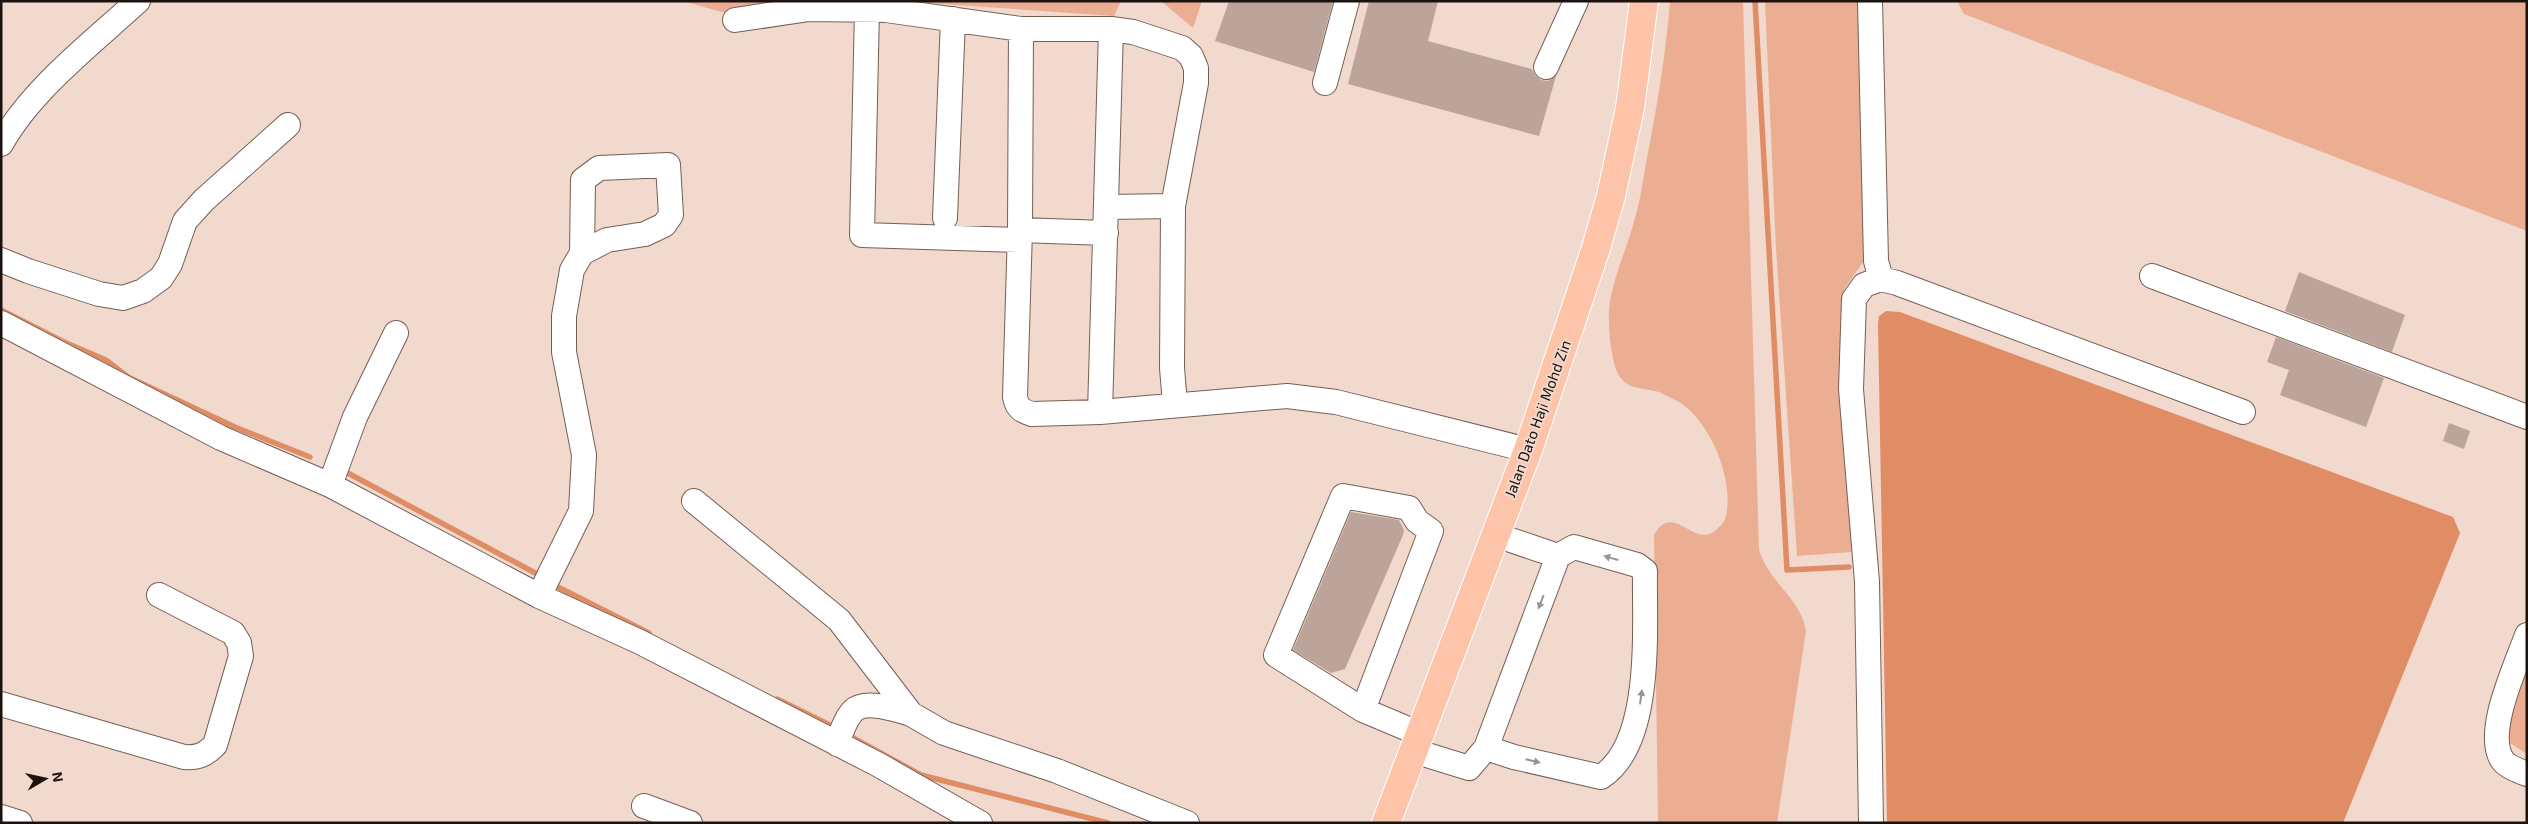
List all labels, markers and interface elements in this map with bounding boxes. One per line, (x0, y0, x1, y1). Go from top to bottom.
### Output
street label: Jalan Dato Haji Mohd Zin (1500, 337, 1575, 500)
one-way arrow (1604, 554, 1619, 562)
one-way arrow (1537, 595, 1545, 610)
one-way arrow (1638, 688, 1646, 704)
north arrow (20, 754, 70, 804)
one-way arrow (1526, 757, 1541, 765)
text: N (49, 771, 68, 783)

